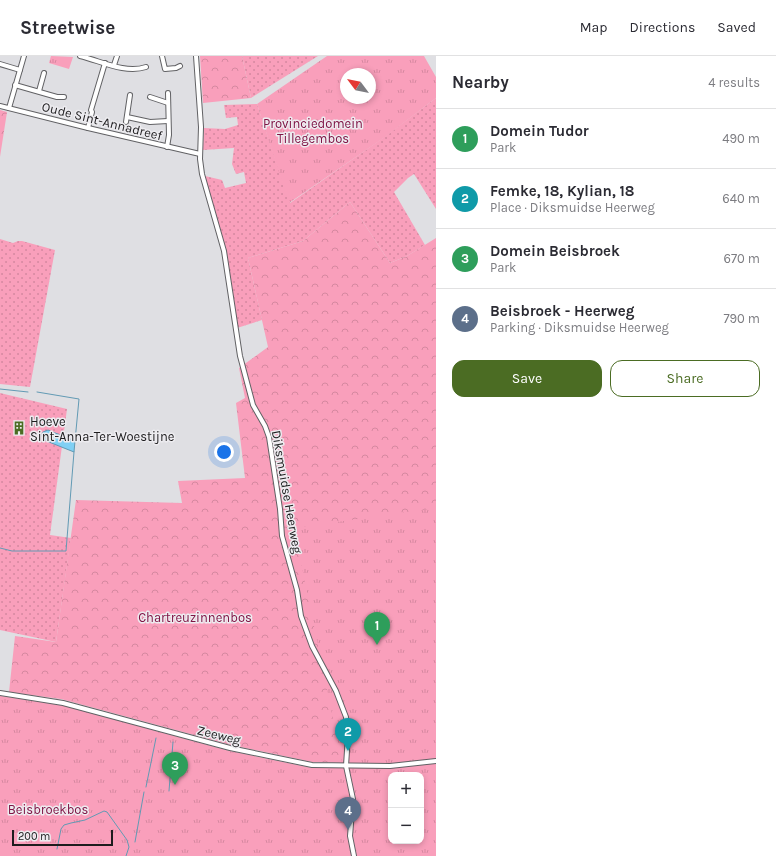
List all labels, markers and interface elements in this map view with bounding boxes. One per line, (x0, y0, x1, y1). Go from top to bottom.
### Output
text: Streetwise (20, 17, 115, 39)
text: Map (580, 19, 608, 36)
text: Directions (630, 19, 695, 36)
text: Saved (717, 19, 756, 36)
north arrow (340, 68, 376, 104)
text: Nearby (452, 72, 509, 92)
text: 4 results (708, 75, 760, 90)
street label: Oude Sint-Annadreef (40, 99, 164, 143)
park label: Provinciedomein Tillegembos (263, 116, 363, 146)
text: Domein Tudor (490, 122, 589, 140)
text: 1 (463, 131, 467, 146)
text: 490 m (722, 131, 760, 146)
text: Park (490, 140, 516, 155)
text: Femke, 18, Kylian, 18 (490, 182, 635, 200)
text: 2 (461, 191, 469, 206)
text: 640 m (722, 191, 760, 206)
text: Place · Diksmuidse Heerweg (490, 200, 655, 215)
text: Domein Beisbroek (490, 242, 620, 260)
text: 3 (461, 251, 469, 266)
text: 670 m (723, 251, 760, 266)
text: Park (490, 260, 516, 275)
text: Beisbroek - Heerweg (490, 302, 635, 320)
text: 4 (461, 311, 469, 326)
text: 790 m (723, 311, 760, 326)
text: Parking · Diksmuidse Heerweg (490, 320, 669, 335)
button: Save (452, 360, 602, 397)
button: Share (610, 360, 760, 397)
place label: Hoeve Sint-Anna-Ter-Woestijne (30, 414, 175, 444)
building icon: Hoeve Sint-Anna-Ter-Woestijne (11, 420, 27, 436)
street label: Diksmuidse Heerweg (269, 429, 305, 555)
your location (214, 442, 234, 462)
park label: Chartreuzinnenbos (138, 610, 252, 625)
pin: 1 (364, 612, 390, 645)
pin: 2 (335, 718, 361, 751)
street label: Zeeweg (196, 722, 243, 748)
pin: 3 (162, 752, 188, 785)
map controls (388, 772, 424, 844)
button: + (388, 772, 424, 808)
pin: 4 (335, 797, 361, 830)
park label: Beisbroekbos (8, 802, 88, 817)
button: − (388, 808, 424, 844)
scale bar (12, 828, 113, 847)
text: 200 m (18, 830, 50, 843)

